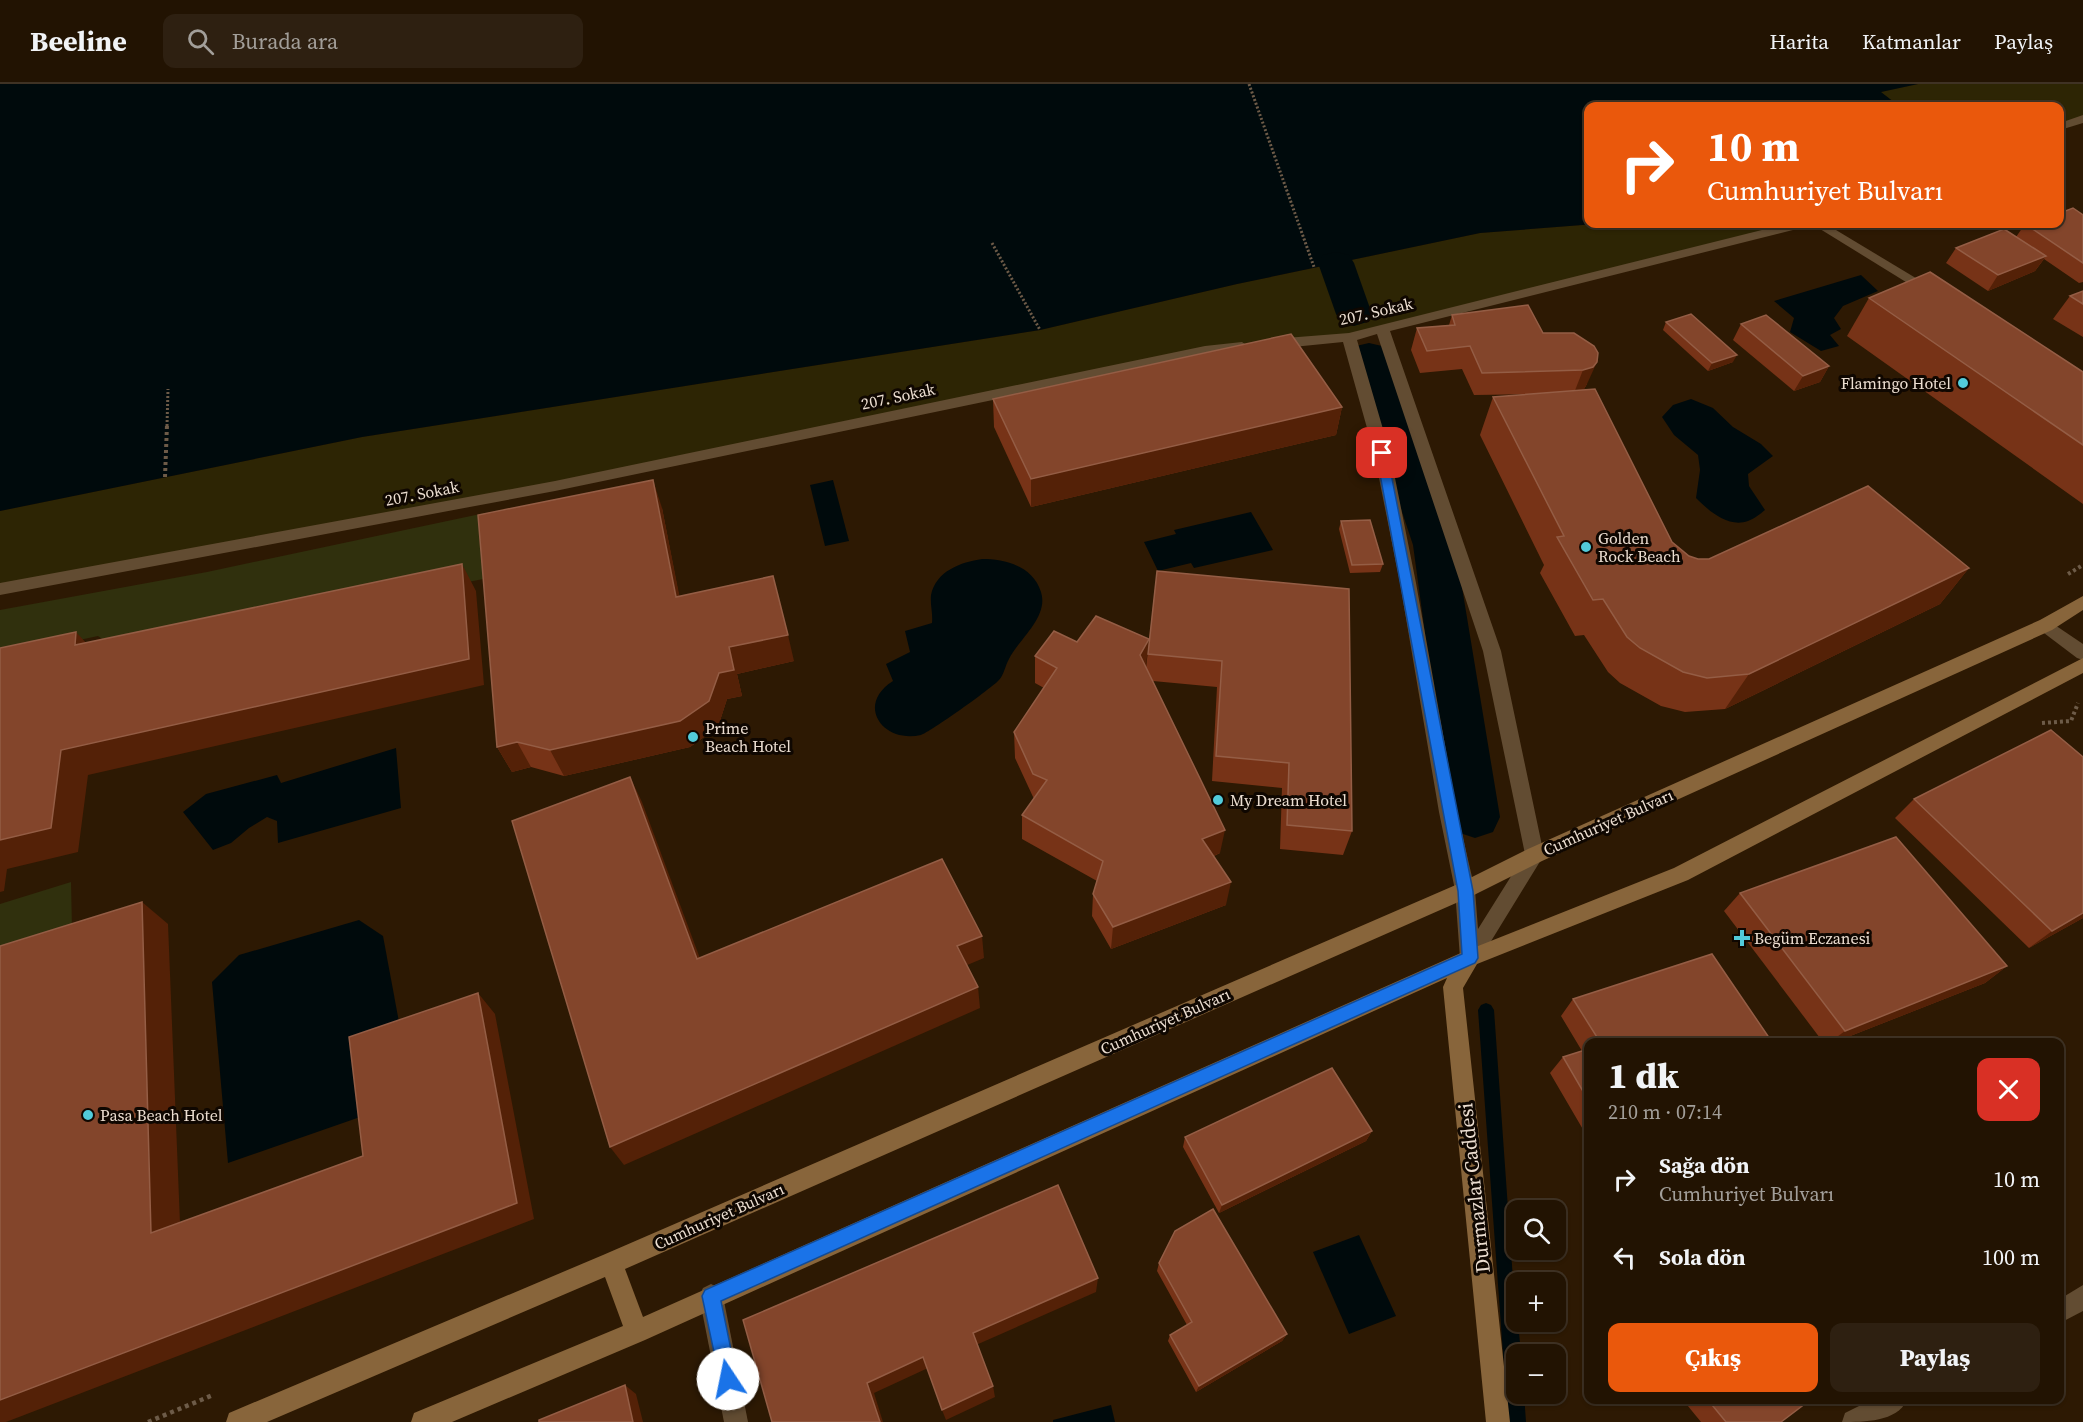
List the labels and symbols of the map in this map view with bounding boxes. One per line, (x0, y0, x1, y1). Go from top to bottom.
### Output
street label: 207. Sokak (1337, 292, 1415, 330)
place label: Flamingo Hotel (1841, 372, 1951, 394)
marker: Flamingo Hotel (1956, 376, 1970, 390)
street label: 207. Sokak (859, 377, 937, 415)
pin (1356, 427, 1407, 478)
street label: 207. Sokak (383, 475, 461, 511)
place label: Golden Rock Beach (1598, 527, 1681, 567)
marker: Golden Rock Beach (1579, 540, 1593, 554)
place label: Prime Beach Hotel (705, 717, 791, 757)
marker: Prime Beach Hotel (686, 730, 700, 744)
street label: Cumhuriyet Bulvarı (1540, 783, 1677, 861)
place label: My Dream Hotel (1230, 789, 1347, 811)
marker: My Dream Hotel (1211, 793, 1225, 807)
place label: Begüm Eczanesi (1754, 927, 1871, 949)
marker: Begüm Eczanesi (1735, 931, 1749, 945)
street label: Cumhuriyet Bulvarı (1097, 982, 1234, 1060)
street label: Durmazlar Caddesi (1451, 1102, 1497, 1274)
place label: Pasa Beach Hotel (100, 1104, 223, 1126)
marker: Pasa Beach Hotel (81, 1108, 95, 1122)
street label: Cumhuriyet Bulvarı (651, 1177, 788, 1255)
position arrow (696, 1347, 760, 1411)

